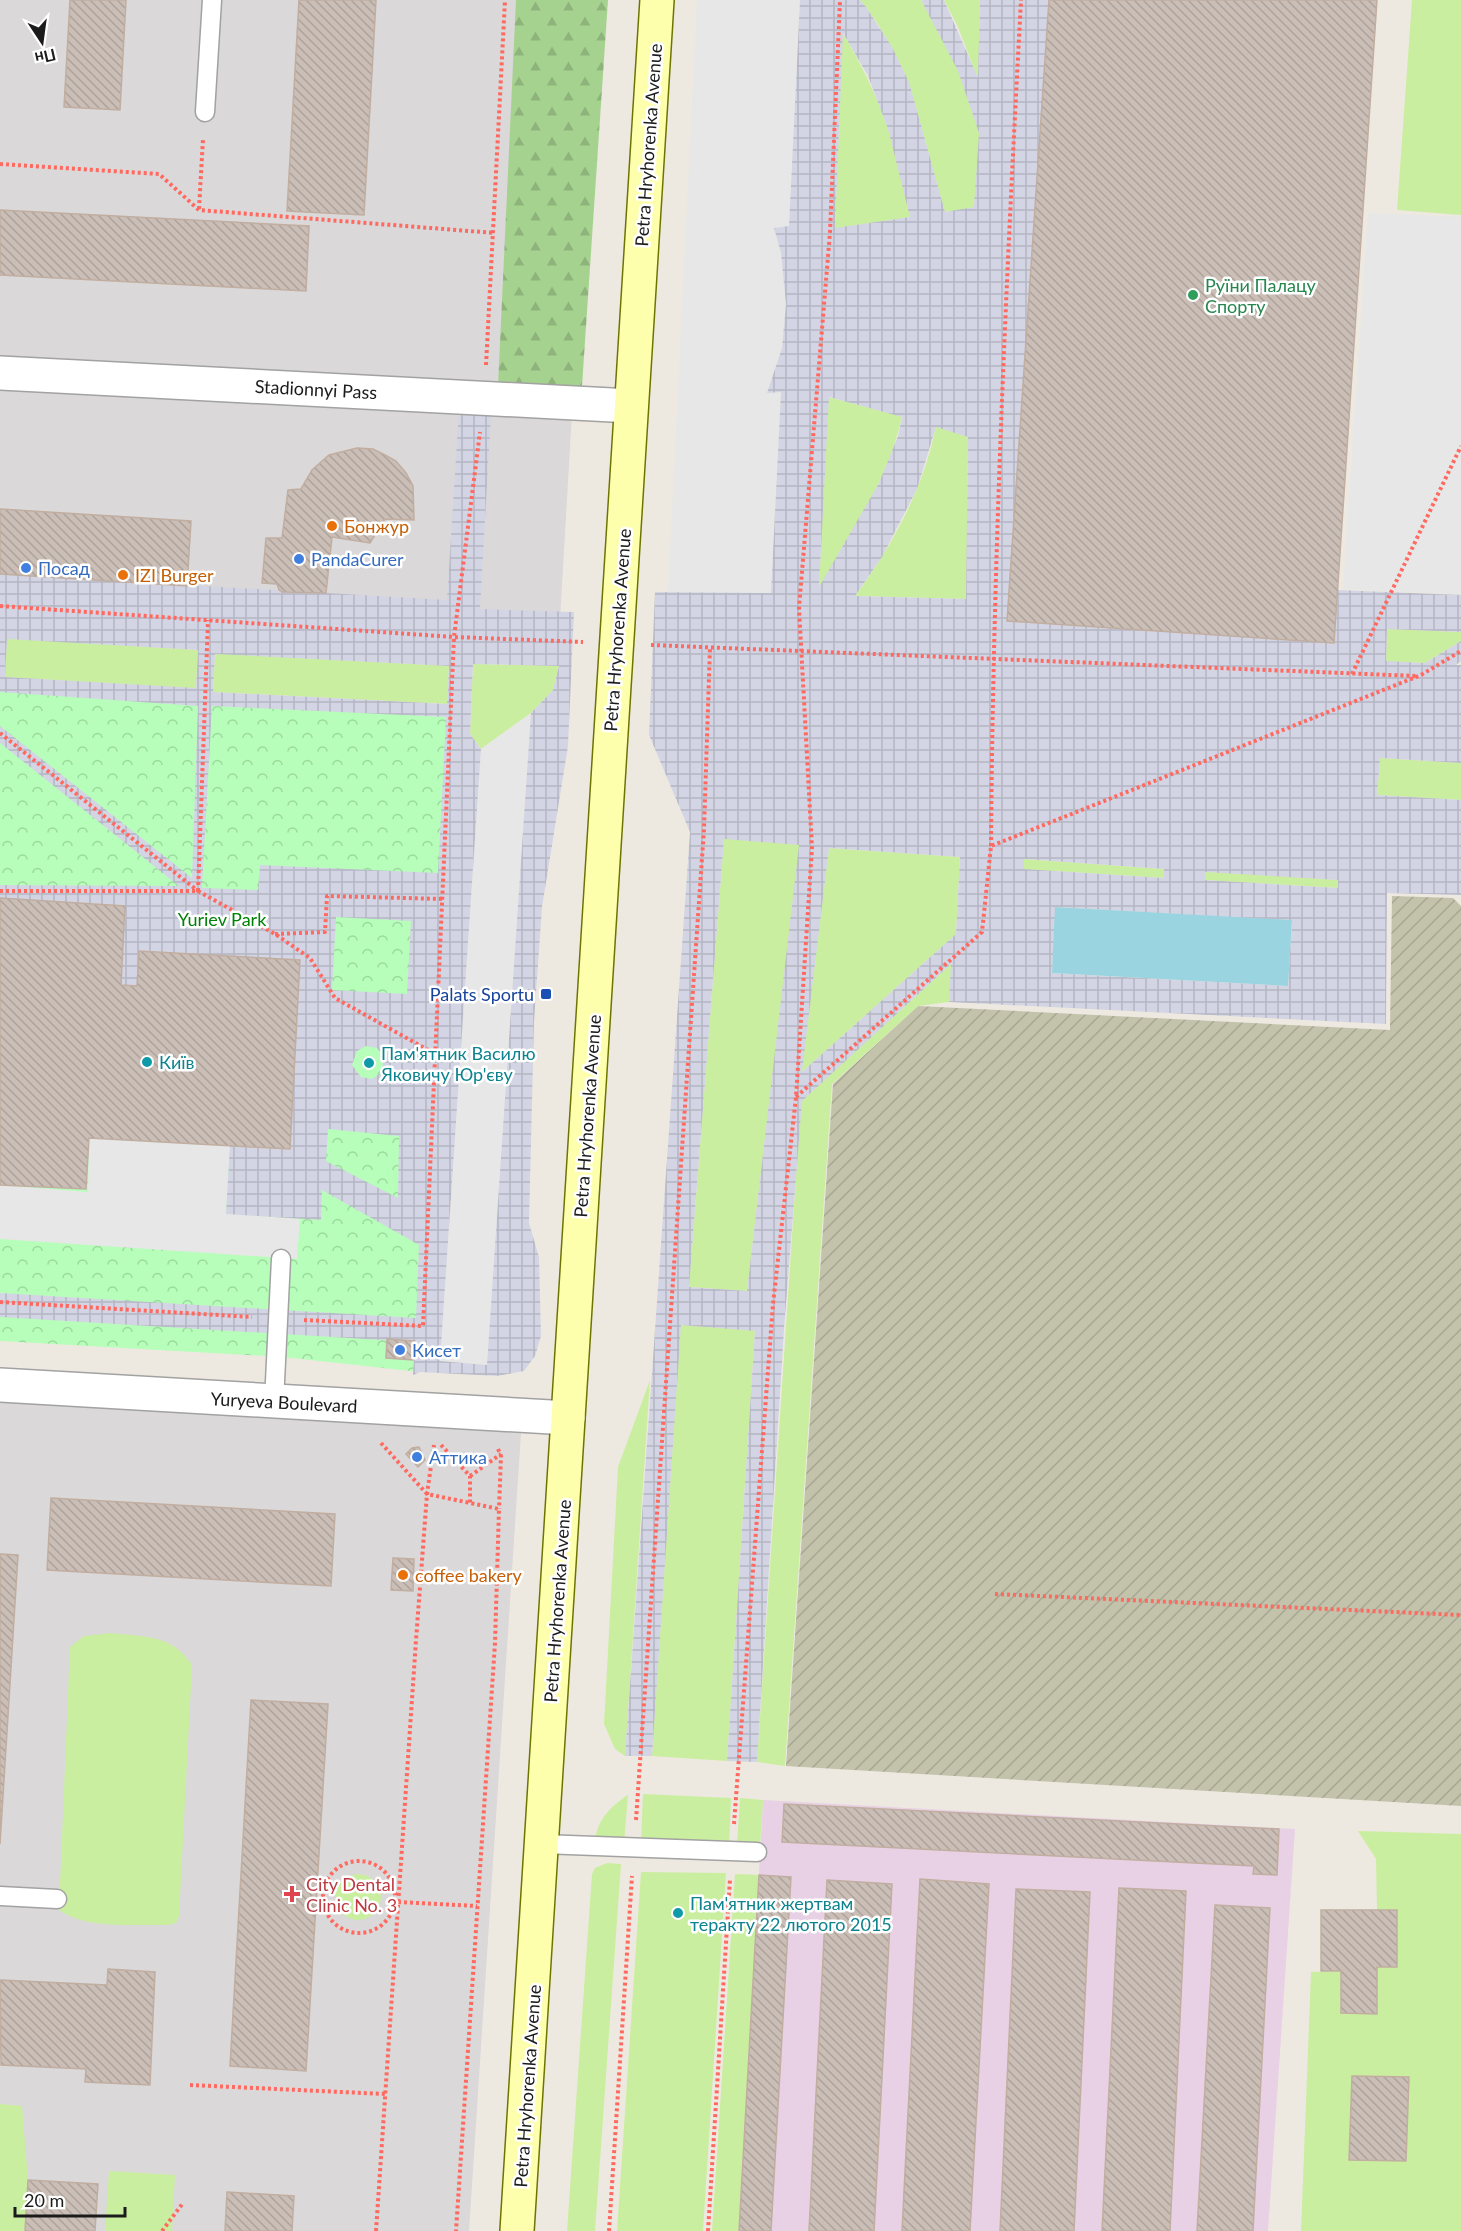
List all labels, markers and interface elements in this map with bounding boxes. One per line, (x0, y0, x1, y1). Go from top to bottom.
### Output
north arrow (12, 12, 72, 72)
street label: Petra Hryhorenka Avenue (630, 43, 666, 247)
text: Пн (33, 45, 58, 69)
place label: Руїни Палацу Спорту (1205, 274, 1316, 317)
marker: Руїни Палацу Спорту (1186, 288, 1200, 302)
street label: Stadionnyi Pass (254, 375, 378, 403)
place label: Бонжур (344, 515, 409, 537)
marker: Бонжур (325, 519, 339, 533)
street label: Petra Hryhorenka Avenue (599, 528, 635, 732)
place label: PandaCurer (311, 548, 404, 570)
marker: PandaCurer (292, 552, 306, 566)
place label: Посад (38, 557, 90, 579)
marker: Посад (19, 561, 33, 575)
place label: IZI Burger (135, 564, 214, 586)
marker: IZI Burger (116, 568, 130, 582)
park label: Yuriev Park (178, 908, 267, 930)
place label: Palats Sportu (430, 983, 534, 1005)
marker: Palats Sportu (539, 987, 553, 1001)
street label: Petra Hryhorenka Avenue (569, 1014, 605, 1218)
place label: Пам'ятник Василю Яковичу Юр'єву (380, 1042, 536, 1085)
place label: Київ (159, 1051, 195, 1073)
marker: Київ (140, 1055, 154, 1069)
marker: Пам'ятник Василю Яковичу Юр'єву (362, 1056, 376, 1070)
place label: Кисет (412, 1339, 461, 1361)
marker: Кисет (393, 1343, 407, 1357)
street label: Yuryeva Boulevard (210, 1387, 358, 1417)
place label: Аттика (429, 1446, 487, 1468)
marker: Аттика (410, 1450, 424, 1464)
street label: Petra Hryhorenka Avenue (539, 1499, 575, 1703)
place label: coffee bakery (415, 1564, 522, 1586)
marker: coffee bakery (396, 1568, 410, 1582)
place label: City Dental Clinic No. 3 (306, 1873, 397, 1916)
marker: City Dental Clinic No. 3 (283, 1885, 301, 1903)
place label: Пам'ятник жертвам теракту 22 лютого 2015 (690, 1892, 892, 1935)
marker: Пам'ятник жертвам теракту 22 лютого 2015 (671, 1906, 685, 1920)
street label: Petra Hryhorenka Avenue (509, 1984, 545, 2188)
scale bar (15, 2180, 124, 2218)
text: 20 m (24, 2189, 64, 2211)

